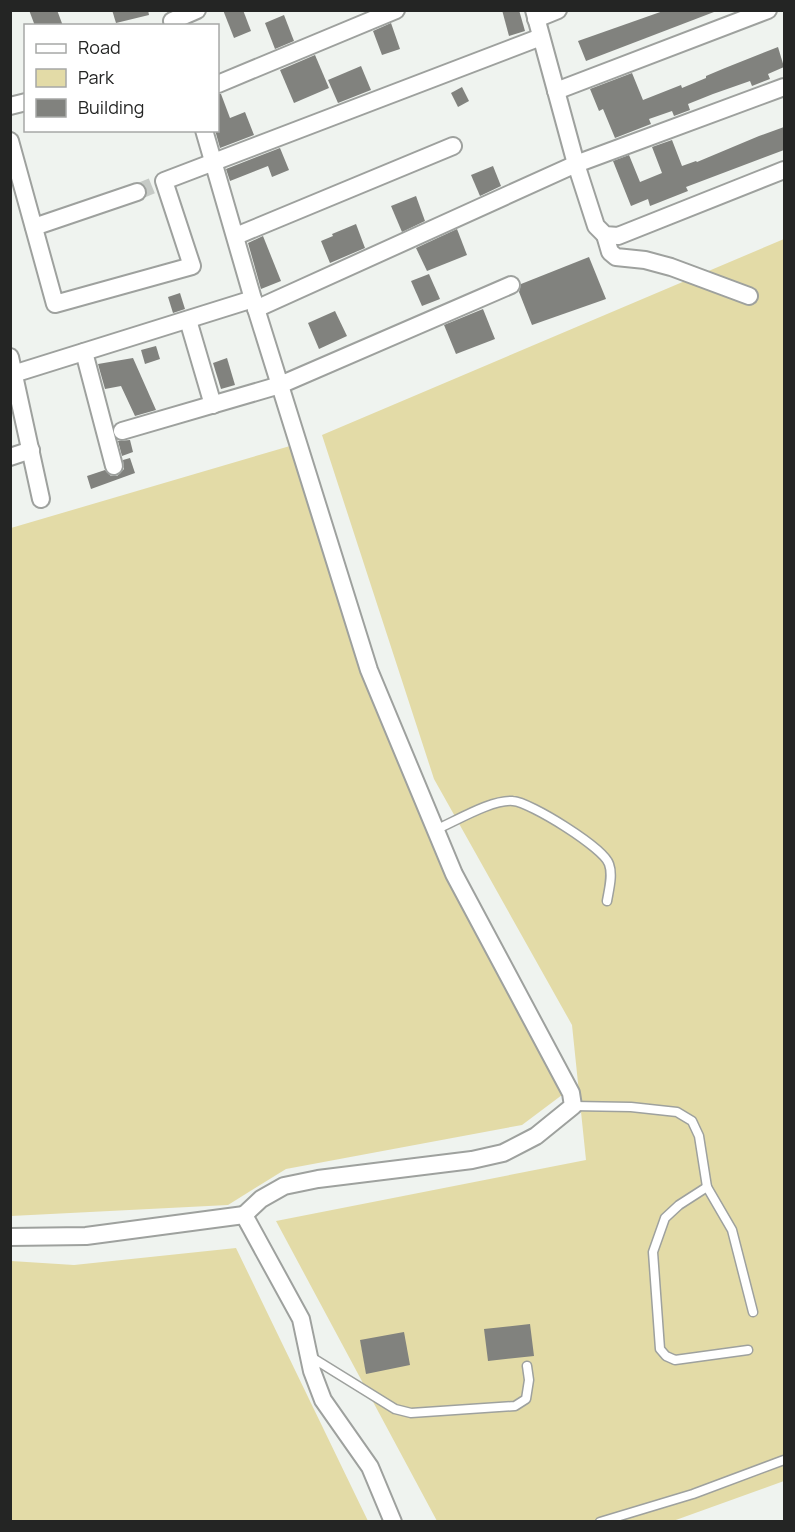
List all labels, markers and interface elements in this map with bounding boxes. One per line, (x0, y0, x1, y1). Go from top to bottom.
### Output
legend (24, 24, 219, 132)
text: Road (78, 35, 121, 59)
text: Park (78, 65, 115, 89)
text: Building (78, 95, 144, 119)

